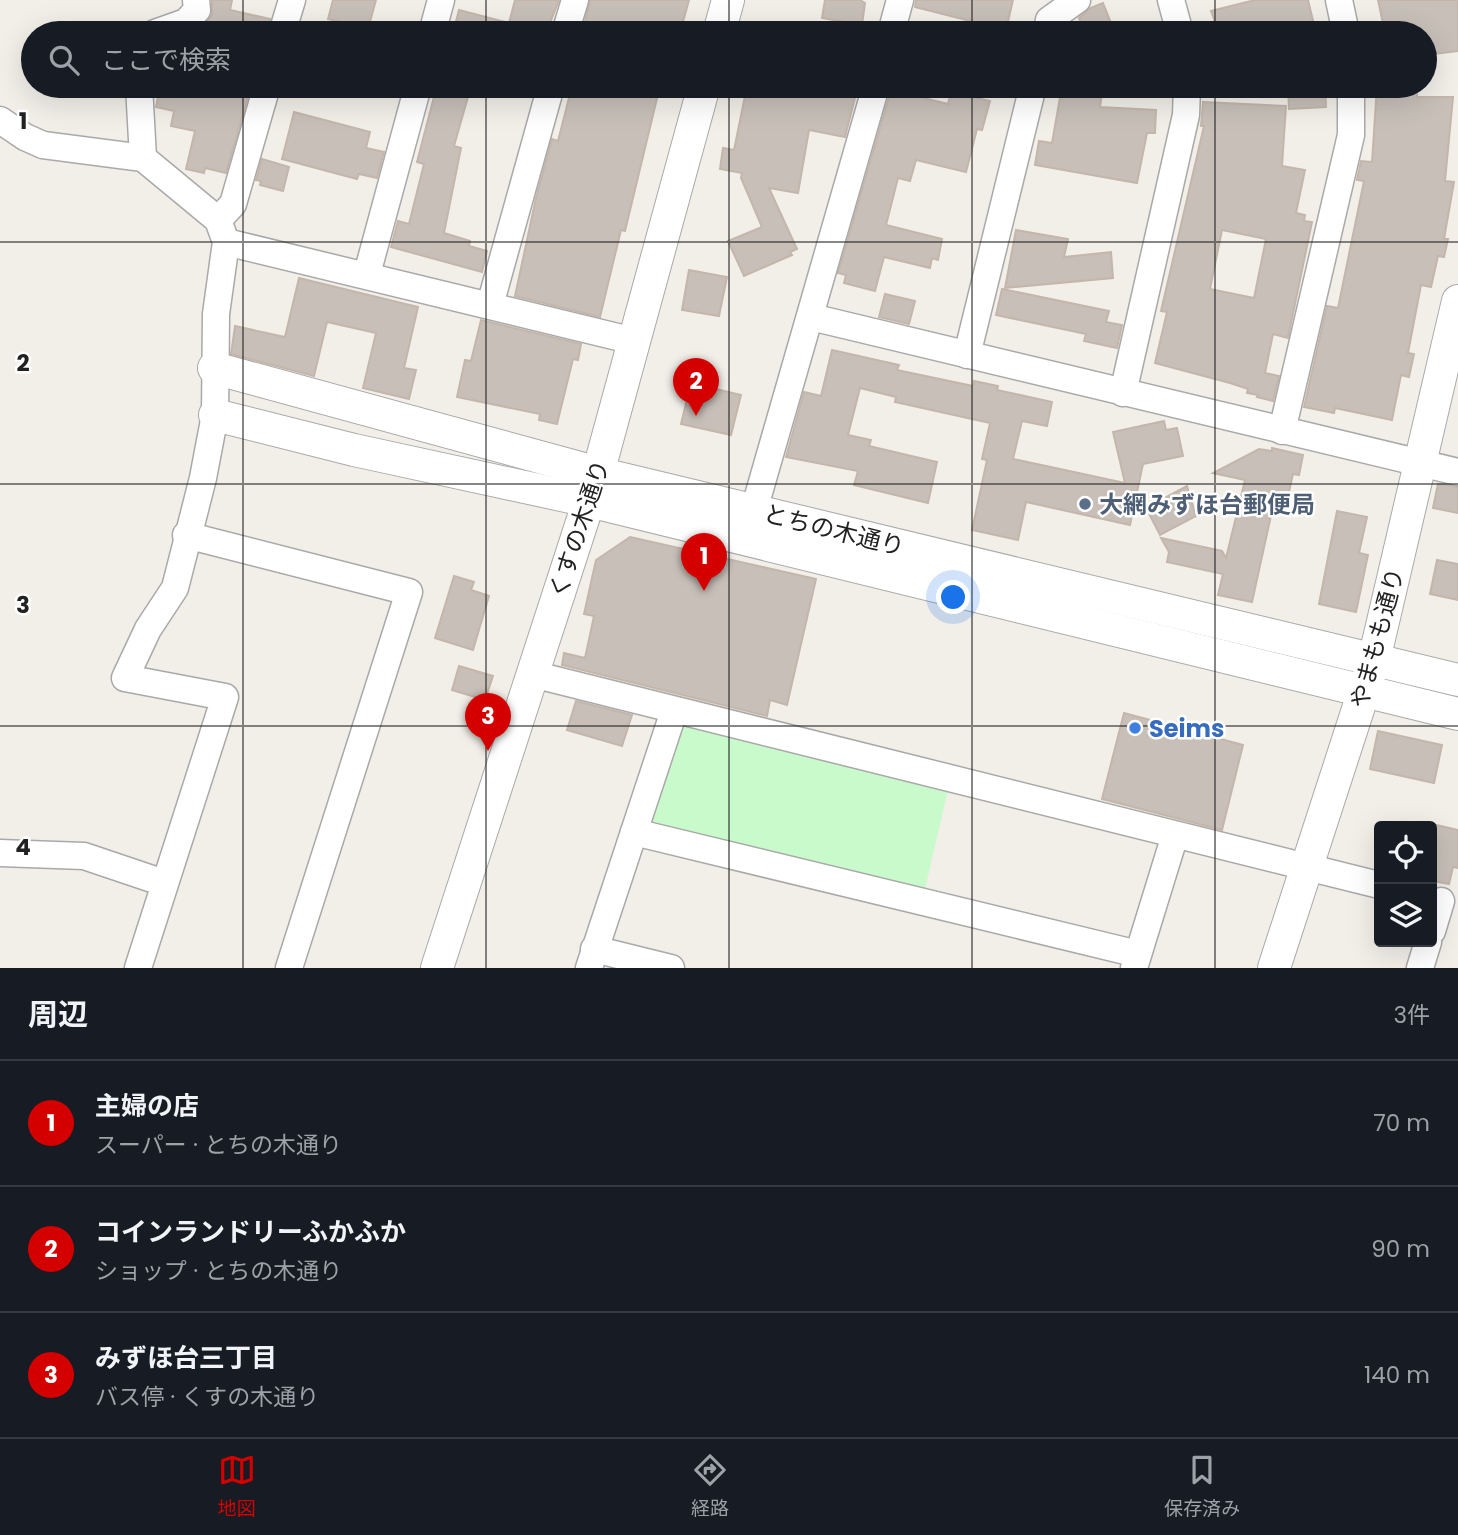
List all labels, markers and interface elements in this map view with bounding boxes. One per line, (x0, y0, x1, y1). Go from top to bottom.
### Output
search box (21, 21, 1437, 98)
icon: search (45, 41, 83, 79)
text: ここで検索 (101, 42, 231, 78)
text: 1 (19, 105, 27, 137)
text: 2 (16, 347, 30, 379)
pin: 2 (673, 358, 719, 416)
street label: くすの木通り (541, 455, 617, 603)
place label: 大網みずほ台郵便局 (1099, 488, 1315, 521)
marker: 大網みずほ台郵便局 (1077, 496, 1093, 512)
street label: とちの木通り (760, 497, 908, 563)
pin: 1 (681, 533, 727, 591)
street label: やまもも通り (1342, 564, 1412, 712)
your location (936, 580, 970, 614)
text: 3 (16, 589, 30, 621)
pin: 3 (465, 693, 511, 751)
place label: Seims (1149, 712, 1224, 745)
marker: Seims (1127, 720, 1143, 736)
map controls (1374, 821, 1437, 947)
button: locate (1374, 821, 1437, 884)
text: 4 (15, 831, 31, 863)
button: layers (1374, 884, 1437, 947)
text: 周辺 (28, 993, 88, 1036)
text: 3件 (1393, 999, 1430, 1031)
text: 主婦の店 (95, 1088, 199, 1124)
text: 1 (47, 1107, 55, 1139)
text: 70 m (1373, 1107, 1430, 1139)
text: スーパー · とちの木通り (95, 1129, 342, 1161)
text: コインランドリーふかふか (95, 1214, 406, 1250)
text: 2 (44, 1233, 58, 1265)
text: 90 m (1371, 1233, 1430, 1265)
text: ショップ · とちの木通り (95, 1255, 342, 1287)
text: みずほ台三丁目 (95, 1340, 277, 1376)
text: 3 (44, 1359, 58, 1391)
text: 140 m (1364, 1359, 1430, 1391)
text: バス停 · くすの木通り (95, 1381, 319, 1413)
tab: 地図 (218, 1451, 256, 1523)
tab: 経路 (691, 1451, 729, 1523)
tab: 保存済み (1164, 1451, 1240, 1523)

